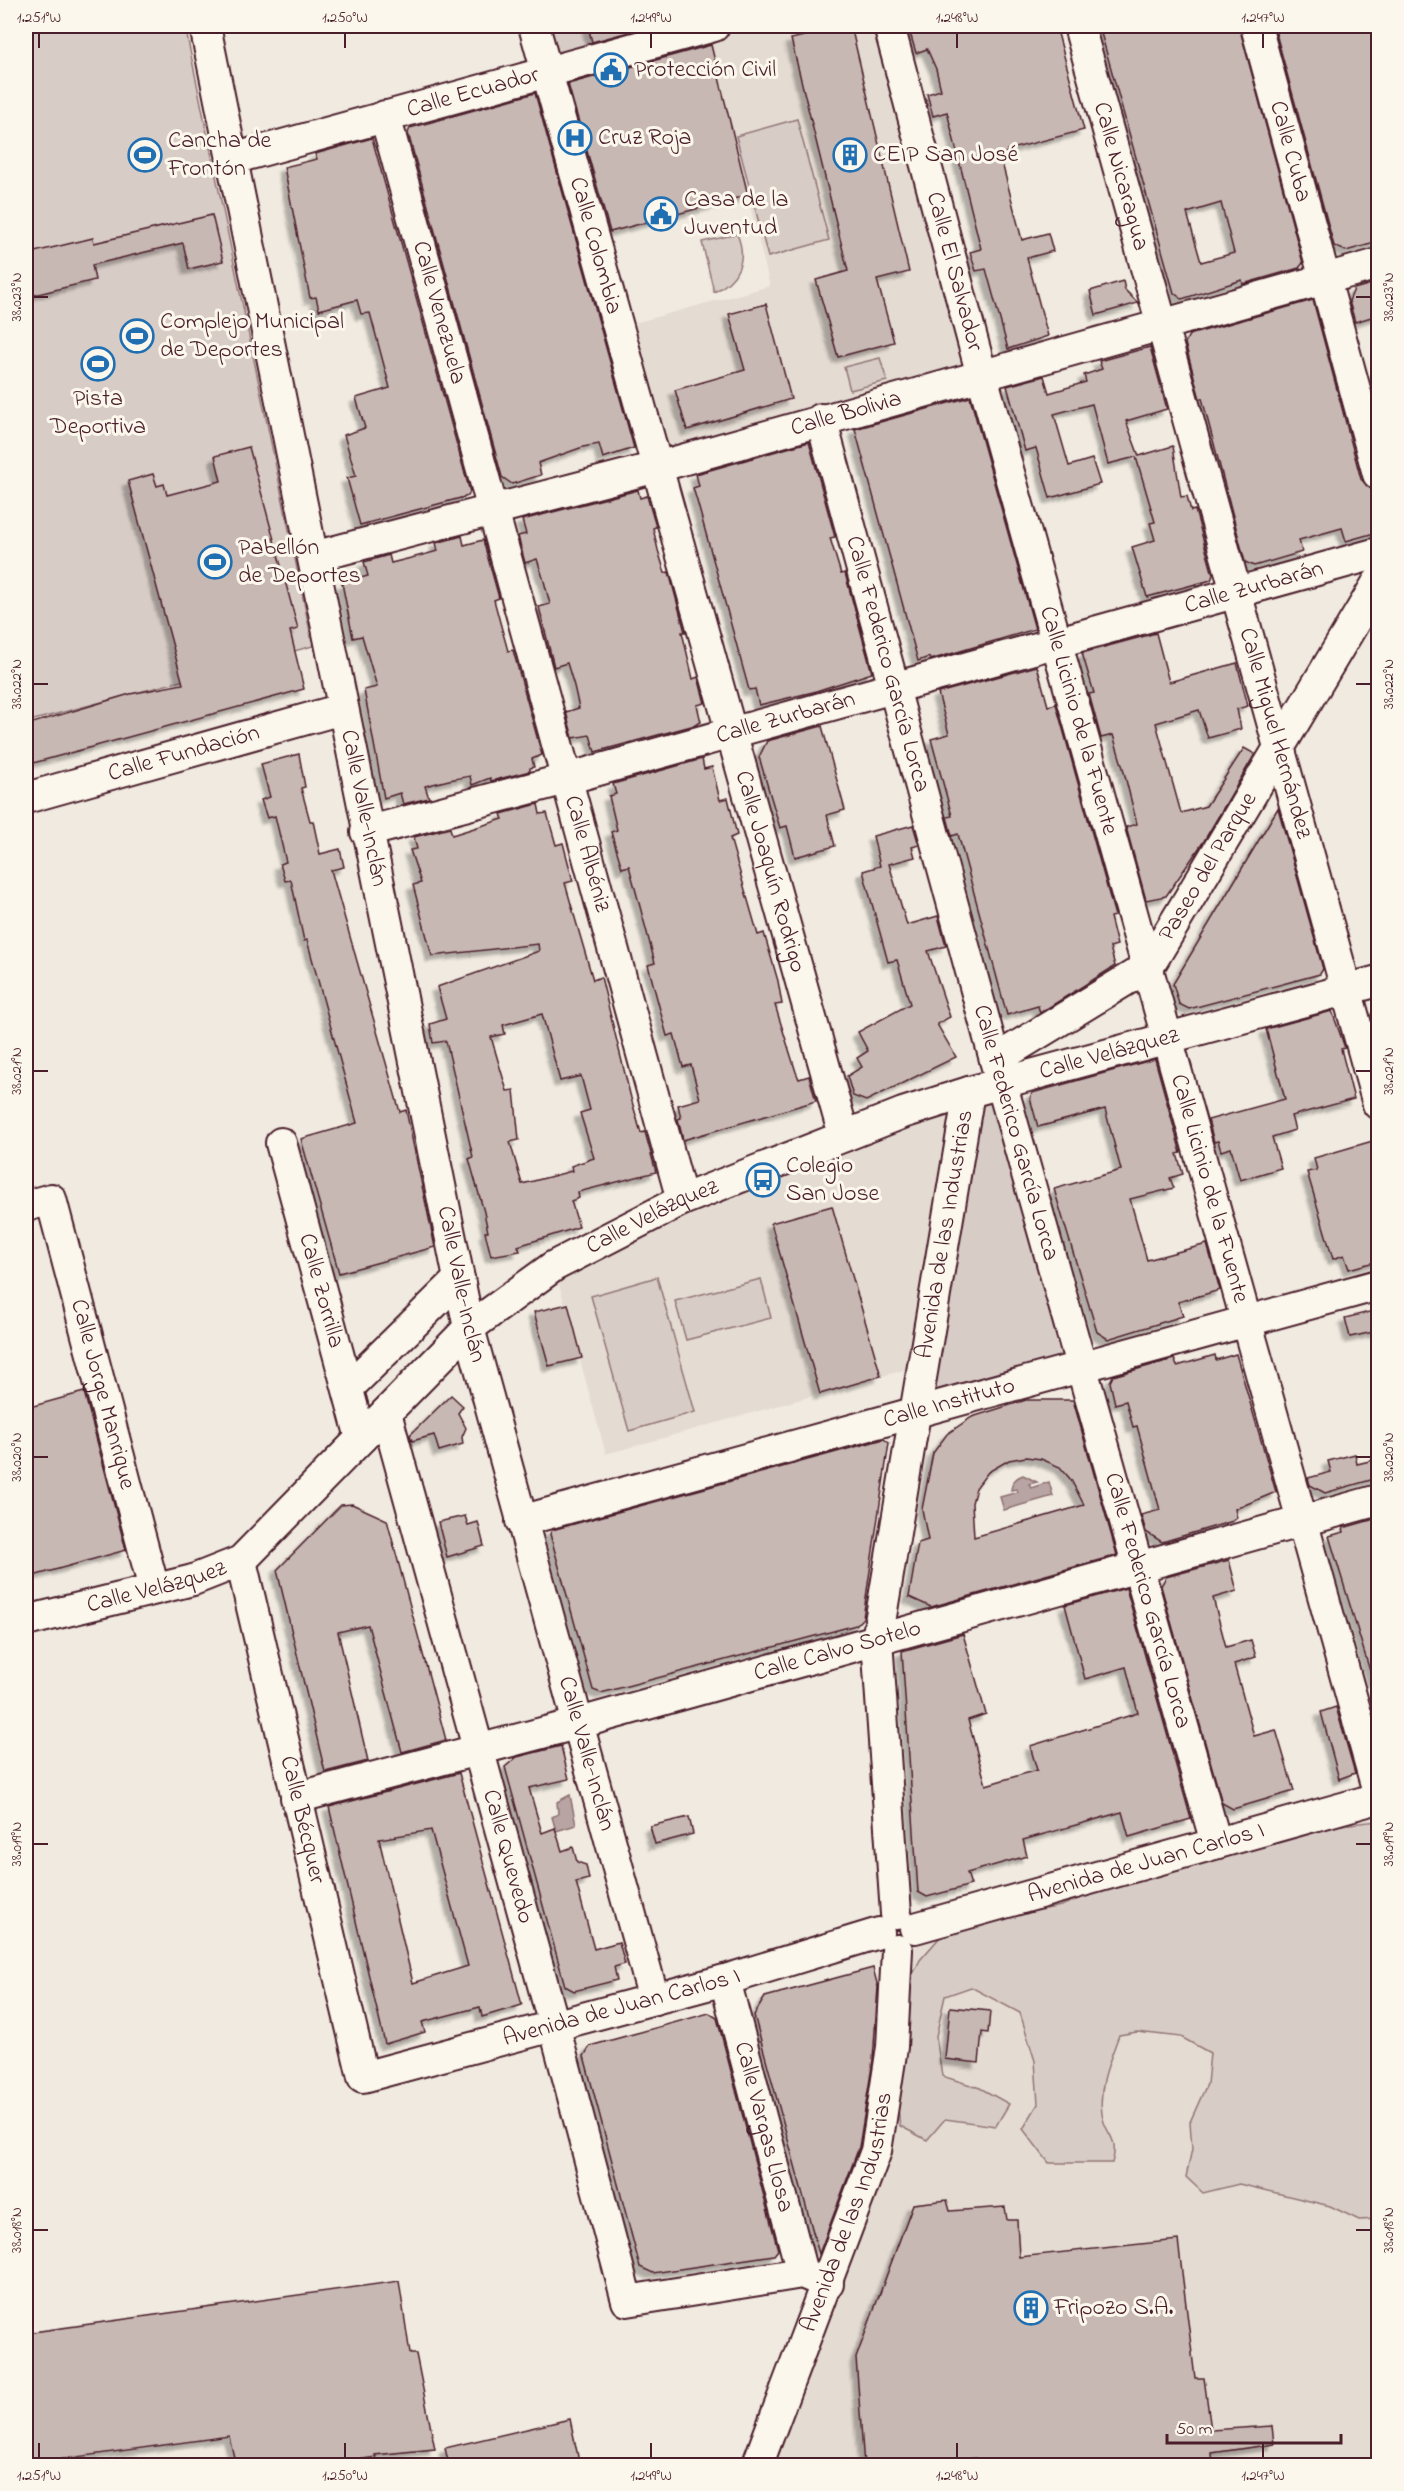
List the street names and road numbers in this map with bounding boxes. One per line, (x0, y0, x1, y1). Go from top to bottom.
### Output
street label: Calle Ecuador (403, 57, 544, 127)
street label: Calle Cuba (1260, 97, 1321, 206)
street label: Calle Nicaragua (1083, 98, 1158, 255)
street label: Calle Colombia (559, 173, 631, 318)
street label: Calle El Salvador (916, 188, 992, 356)
street label: Calle Venezuela (403, 237, 475, 388)
street label: Calle Bolivia (787, 381, 906, 446)
street label: Calle Federico García Lorca (836, 532, 939, 796)
street label: Calle Zurbarán (1180, 552, 1327, 624)
street label: Calle Licinio de la Fuente (1030, 602, 1127, 839)
street label: Calle Miguel Hernández (1229, 624, 1321, 844)
street label: Calle Zurbarán (712, 682, 859, 754)
street label: Calle Fundación (104, 716, 264, 792)
street label: Calle Valle-Inclán (331, 727, 397, 890)
street label: Calle Joaquín Rodrigo (725, 767, 815, 977)
street label: Paseo del Parque (1150, 785, 1267, 948)
street label: Calle Albéniz (554, 792, 620, 917)
street label: Calle Federico García Lorca (963, 1001, 1068, 1265)
street label: Calle Velázquez (1035, 1018, 1184, 1090)
street label: Calle Licinio de la Fuente (1161, 1070, 1258, 1307)
street label: Avenida de las Industrias (907, 1107, 983, 1361)
street label: Calle Velázquez (580, 1169, 725, 1264)
street label: Calle Valle-Inclán (427, 1203, 495, 1367)
street label: Calle Zorrilla (289, 1229, 353, 1352)
street label: Calle Jorge Manrique (61, 1295, 145, 1494)
street label: Calle Instituto (879, 1368, 1019, 1438)
street label: Calle Federico García Lorca (1095, 1469, 1200, 1733)
street label: Calle Velázquez (83, 1551, 233, 1623)
street label: Calle Calvo Sotelo (750, 1611, 925, 1691)
street label: Calle Valle-Inclán (548, 1672, 624, 1835)
street label: Calle Bécquer (270, 1752, 334, 1888)
street label: Calle Quevedo (473, 1786, 543, 1928)
street label: Avenida de Juan Carlos I (1024, 1813, 1269, 1913)
street label: Avenida de Juan Carlos I (499, 1959, 745, 2056)
street label: Calle Vargas Llosa (724, 2038, 803, 2216)
street label: Avenida de las Industrias (792, 2090, 902, 2337)

